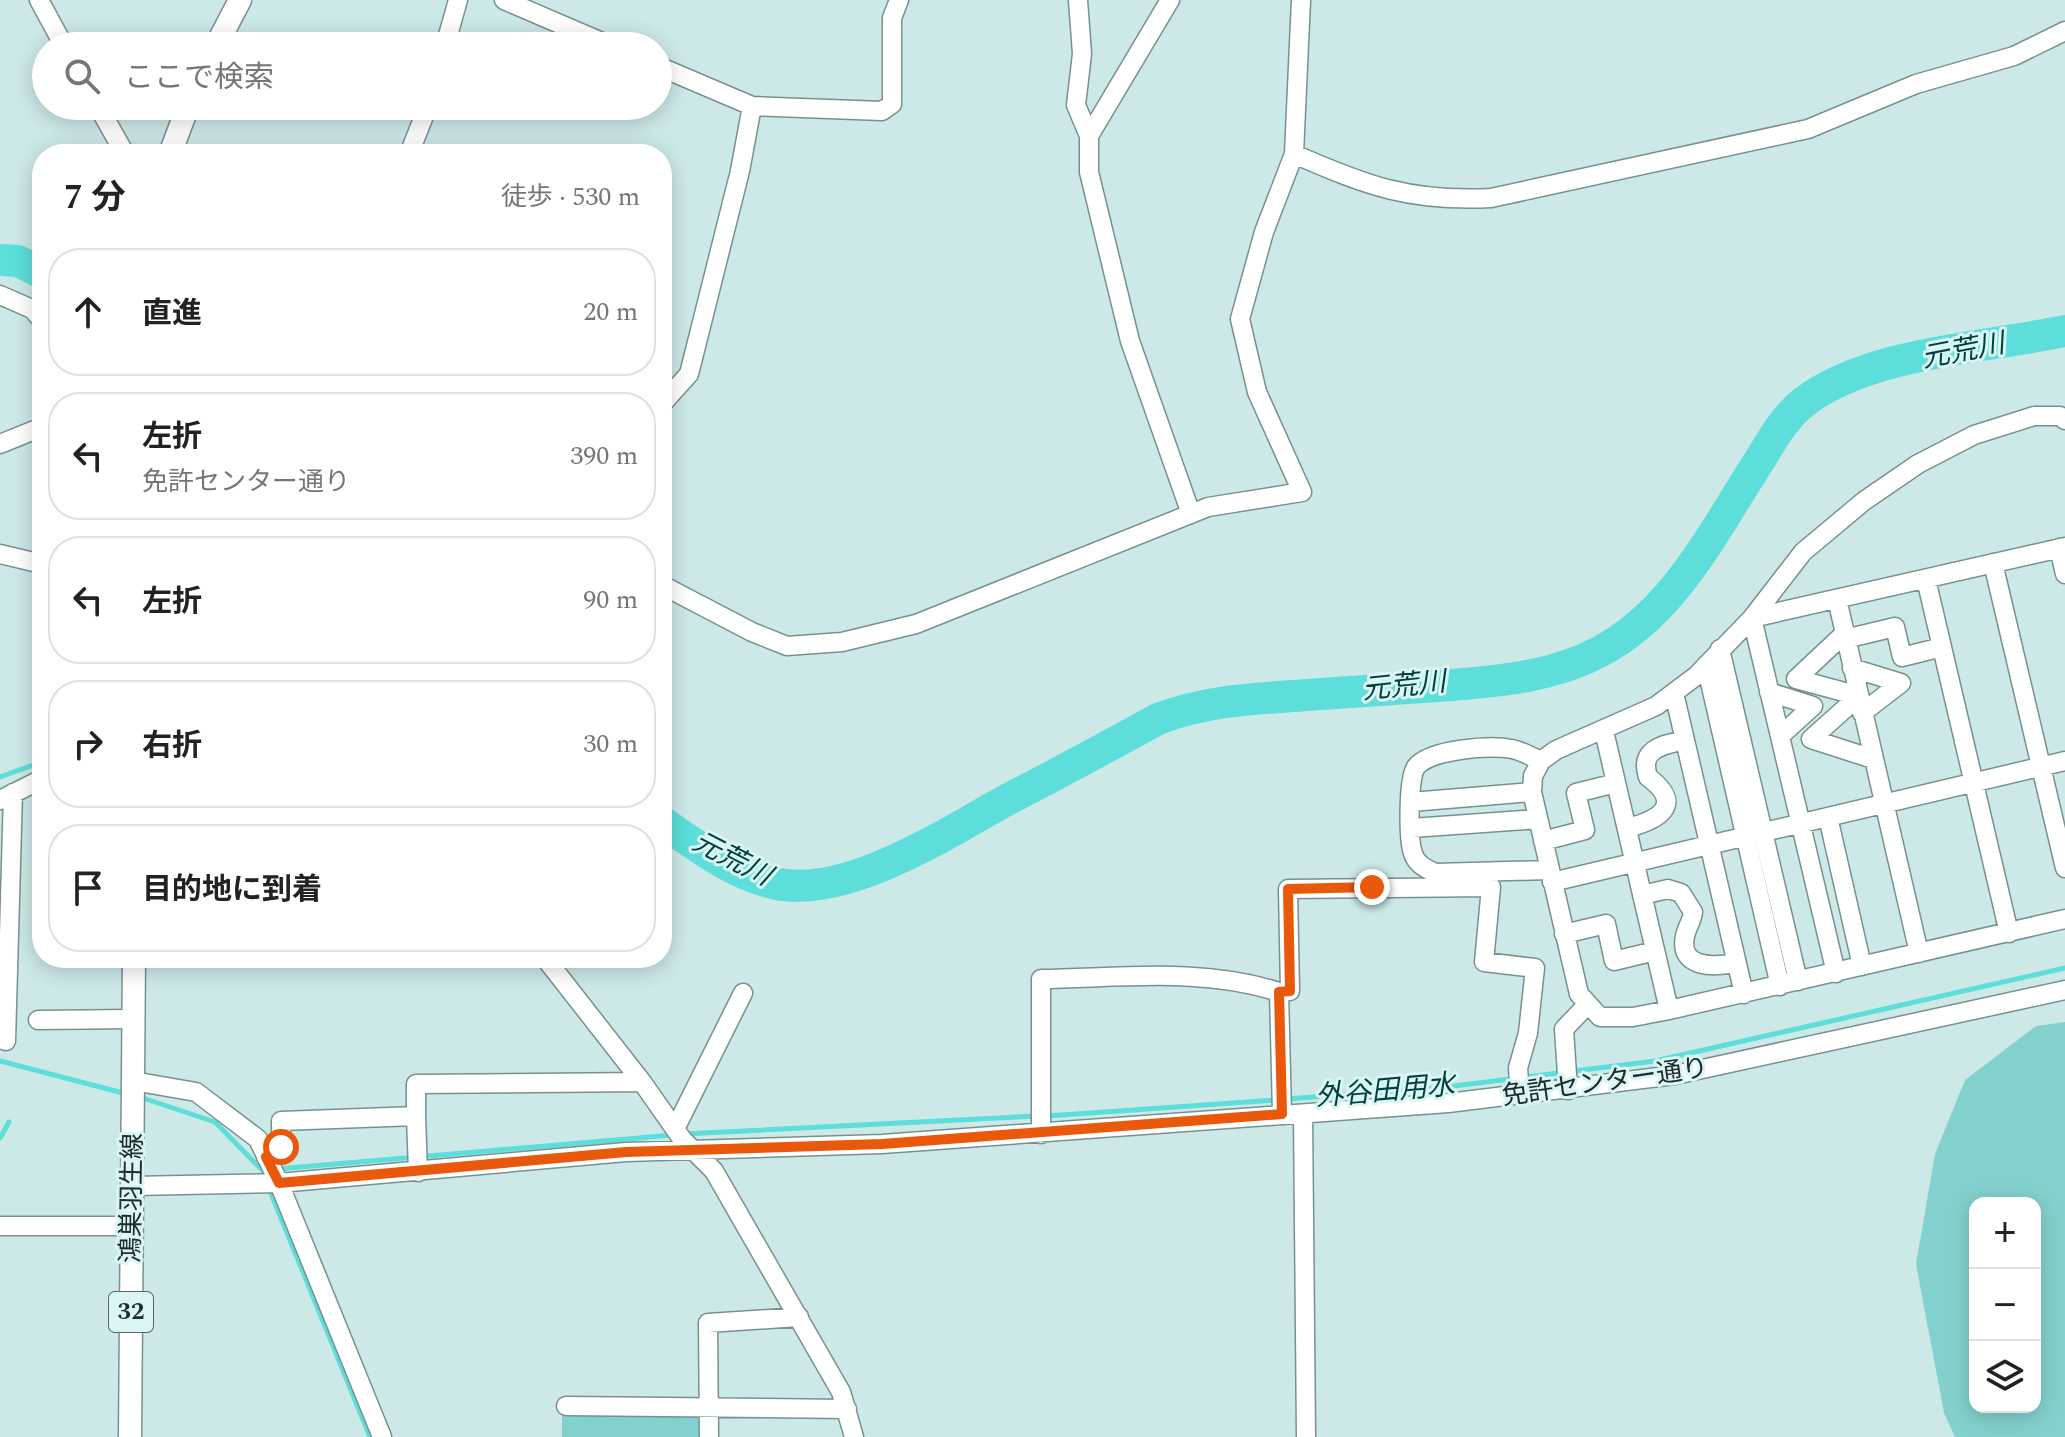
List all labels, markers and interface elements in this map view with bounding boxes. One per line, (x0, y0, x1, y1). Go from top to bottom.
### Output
search box (32, 32, 672, 120)
icon: search (60, 54, 104, 98)
text: ここで検索 (124, 55, 274, 101)
text: 7 分 (64, 172, 126, 224)
text: 徒歩 · 530 m (501, 177, 640, 217)
icon: ahead (66, 290, 110, 334)
text: 直進 (142, 291, 202, 337)
text: 20 m (583, 292, 638, 332)
water label: 元荒川 (1918, 321, 2011, 380)
text: 左折 (142, 414, 202, 460)
icon: left (66, 434, 110, 478)
text: 390 m (570, 436, 638, 476)
text: 免許センター通り (142, 462, 350, 502)
icon: left (66, 578, 110, 622)
text: 左折 (142, 579, 202, 625)
text: 90 m (583, 580, 638, 620)
water label: 元荒川 (1360, 660, 1451, 712)
icon: right (66, 722, 110, 766)
text: 右折 (142, 723, 202, 769)
text: 30 m (583, 724, 638, 764)
water label: 元荒川 (685, 821, 782, 899)
icon: arrive (66, 866, 110, 910)
text: 目的地に到着 (142, 867, 322, 913)
route end (1354, 869, 1390, 905)
street label: 免許センター通り (1499, 1048, 1711, 1116)
water label: 外谷田用水 (1313, 1063, 1460, 1119)
route start (263, 1129, 299, 1165)
street label: 鴻巣羽生線 (111, 1133, 153, 1263)
map controls (1969, 1197, 2041, 1413)
button: + (1969, 1197, 2041, 1269)
button: − (1969, 1269, 2041, 1341)
road number: 32 (109, 1292, 153, 1332)
button: layers (1969, 1341, 2041, 1413)

